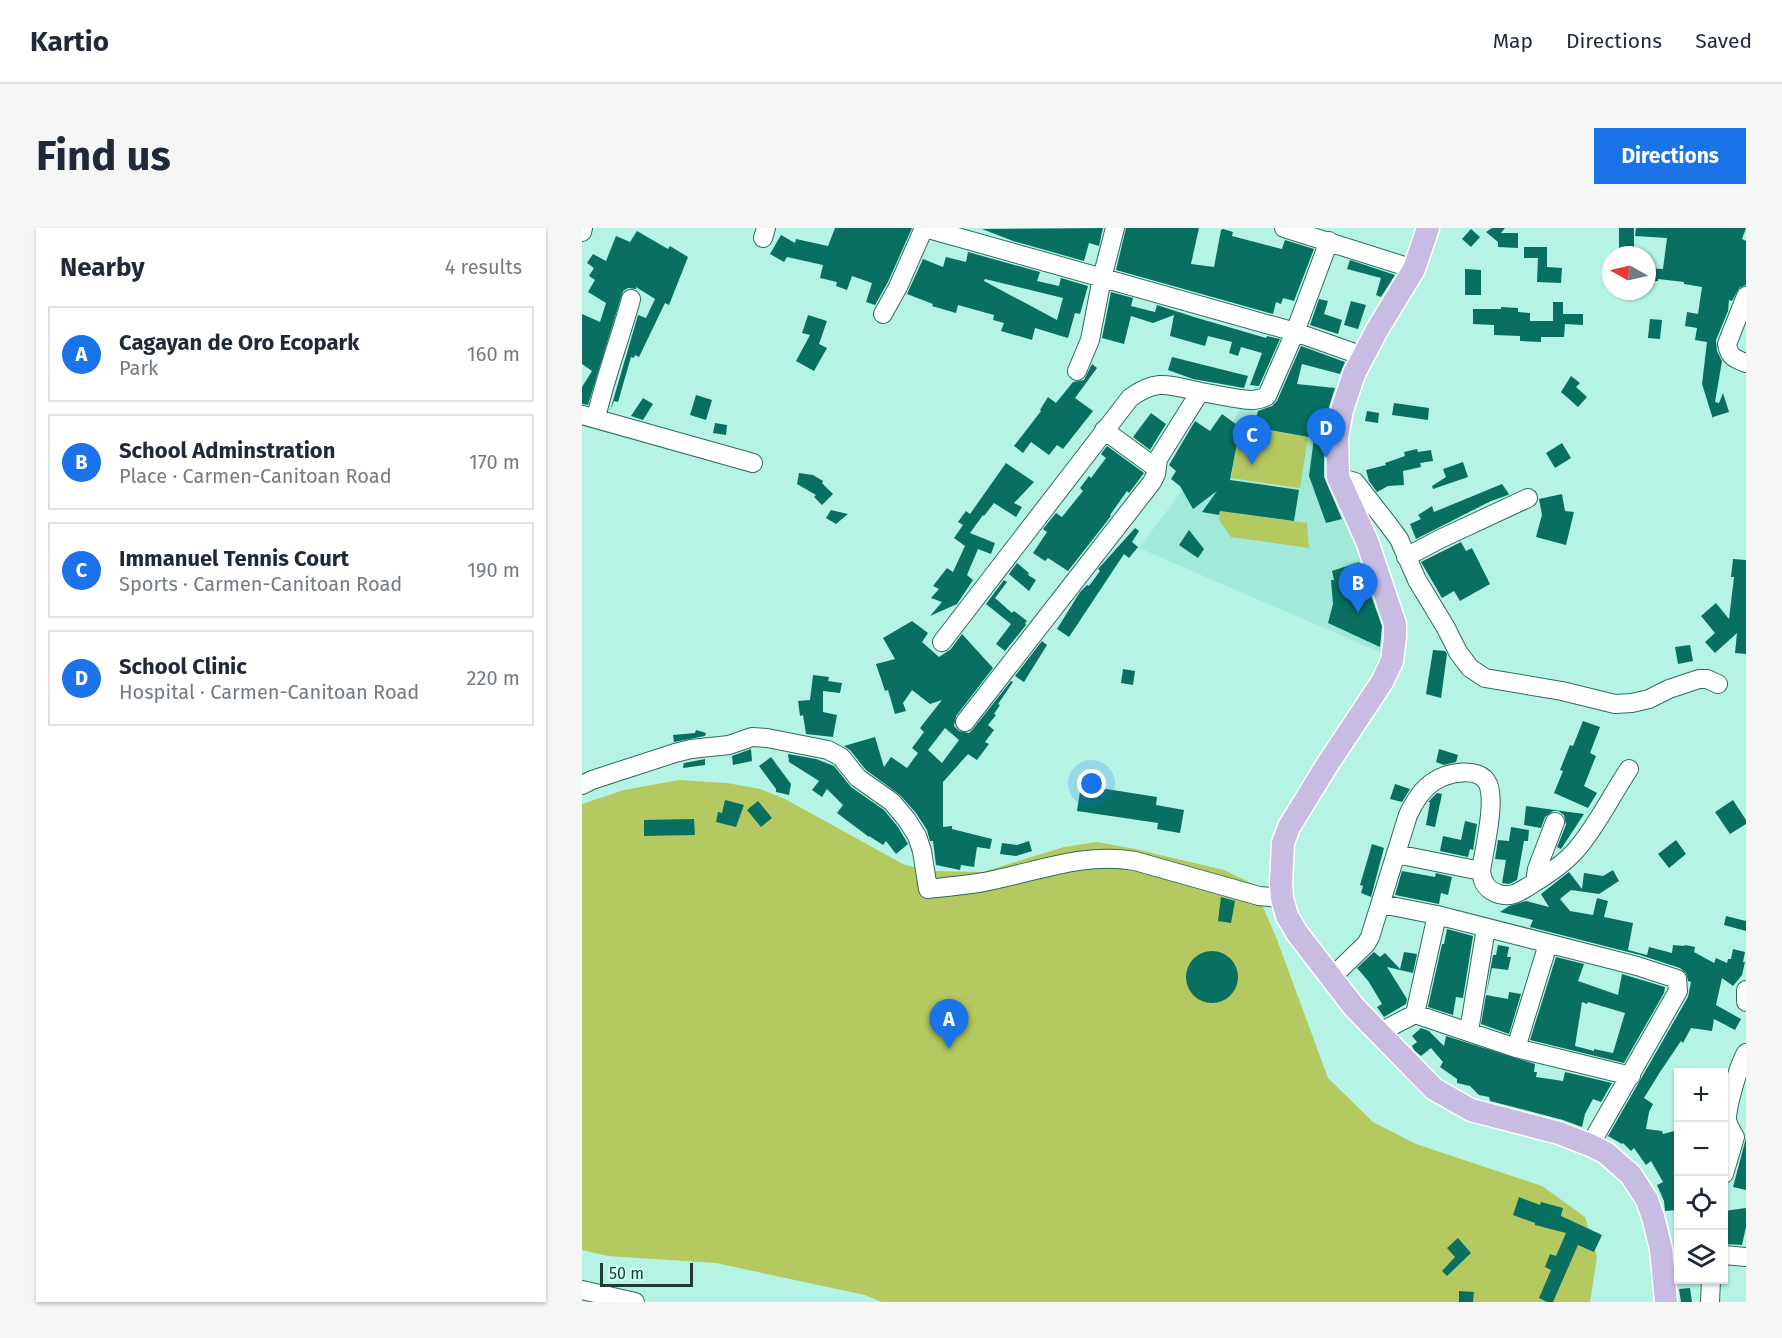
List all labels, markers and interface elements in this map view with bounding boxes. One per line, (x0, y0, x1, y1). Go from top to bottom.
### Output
text: Kartio (30, 25, 109, 58)
text: Map (1493, 28, 1533, 54)
text: Directions (1566, 28, 1662, 54)
text: Saved (1695, 28, 1752, 54)
button: Directions (1594, 128, 1746, 184)
text: Find us (36, 131, 171, 181)
north arrow (1602, 246, 1656, 300)
text: Nearby (60, 252, 145, 283)
text: 4 results (445, 255, 522, 279)
text: Cagayan de Oro Ecopark (119, 329, 359, 356)
text: A (76, 342, 87, 366)
text: 160 m (467, 342, 520, 366)
text: Park (119, 356, 158, 380)
pin: D (1306, 408, 1346, 458)
pin: C (1232, 416, 1272, 465)
text: School Adminstration (119, 437, 335, 464)
text: B (75, 450, 88, 474)
text: 170 m (469, 450, 520, 474)
text: Place · Carmen-Canitoan Road (119, 464, 392, 488)
text: Immanuel Tennis Court (119, 545, 349, 572)
text: C (76, 558, 87, 582)
text: 190 m (467, 558, 520, 582)
pin: B (1338, 564, 1378, 613)
text: Sports · Carmen-Canitoan Road (119, 572, 402, 596)
text: School Clinic (119, 653, 247, 680)
text: D (75, 666, 88, 690)
text: 220 m (467, 666, 520, 690)
text: Hospital · Carmen-Canitoan Road (119, 680, 419, 704)
your location (1077, 769, 1106, 798)
pin: A (930, 1000, 968, 1049)
map controls (1674, 1068, 1728, 1284)
button: + (1674, 1068, 1728, 1122)
button: − (1674, 1122, 1728, 1176)
button: locate (1674, 1176, 1728, 1230)
button: layers (1674, 1230, 1728, 1284)
scale bar (600, 1260, 693, 1288)
text: 50 m (609, 1264, 644, 1283)

